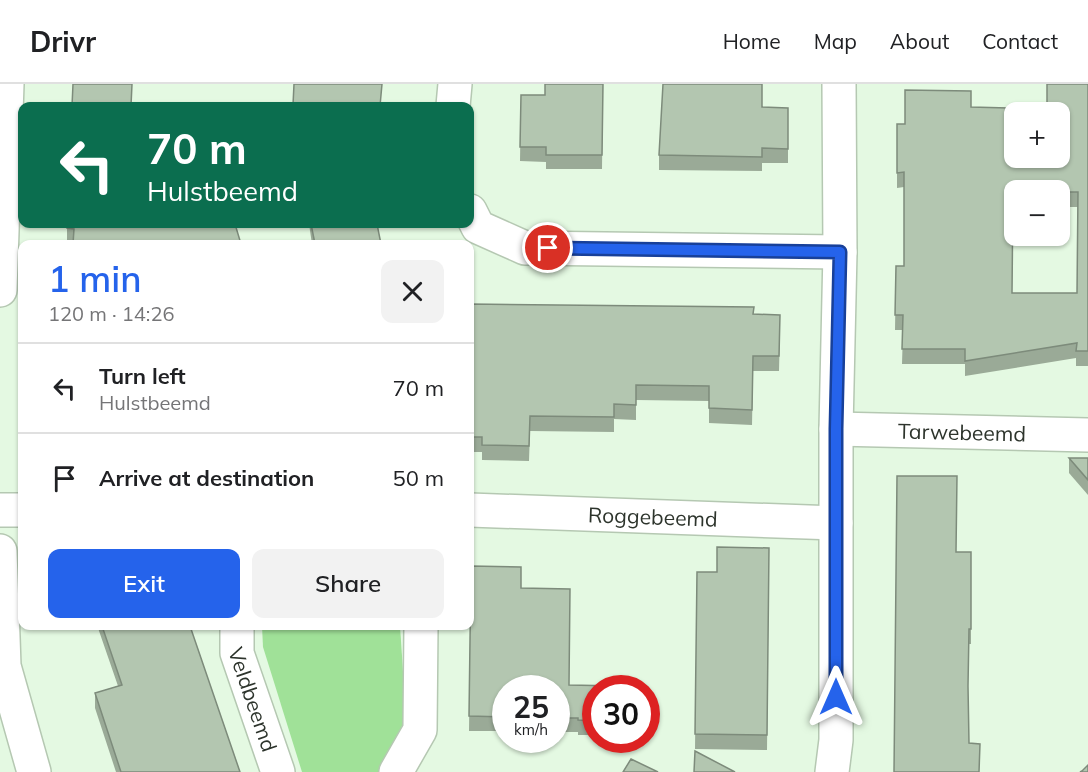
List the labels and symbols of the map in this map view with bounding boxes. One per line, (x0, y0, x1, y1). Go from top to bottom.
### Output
pin (522, 222, 573, 273)
street label: Tarwebeemd (898, 417, 1026, 447)
street label: Roggebeemd (588, 501, 718, 532)
street label: Veldbeemd (223, 644, 283, 755)
position arrow (804, 665, 868, 729)
speed limit sign: 30 (582, 675, 660, 753)

